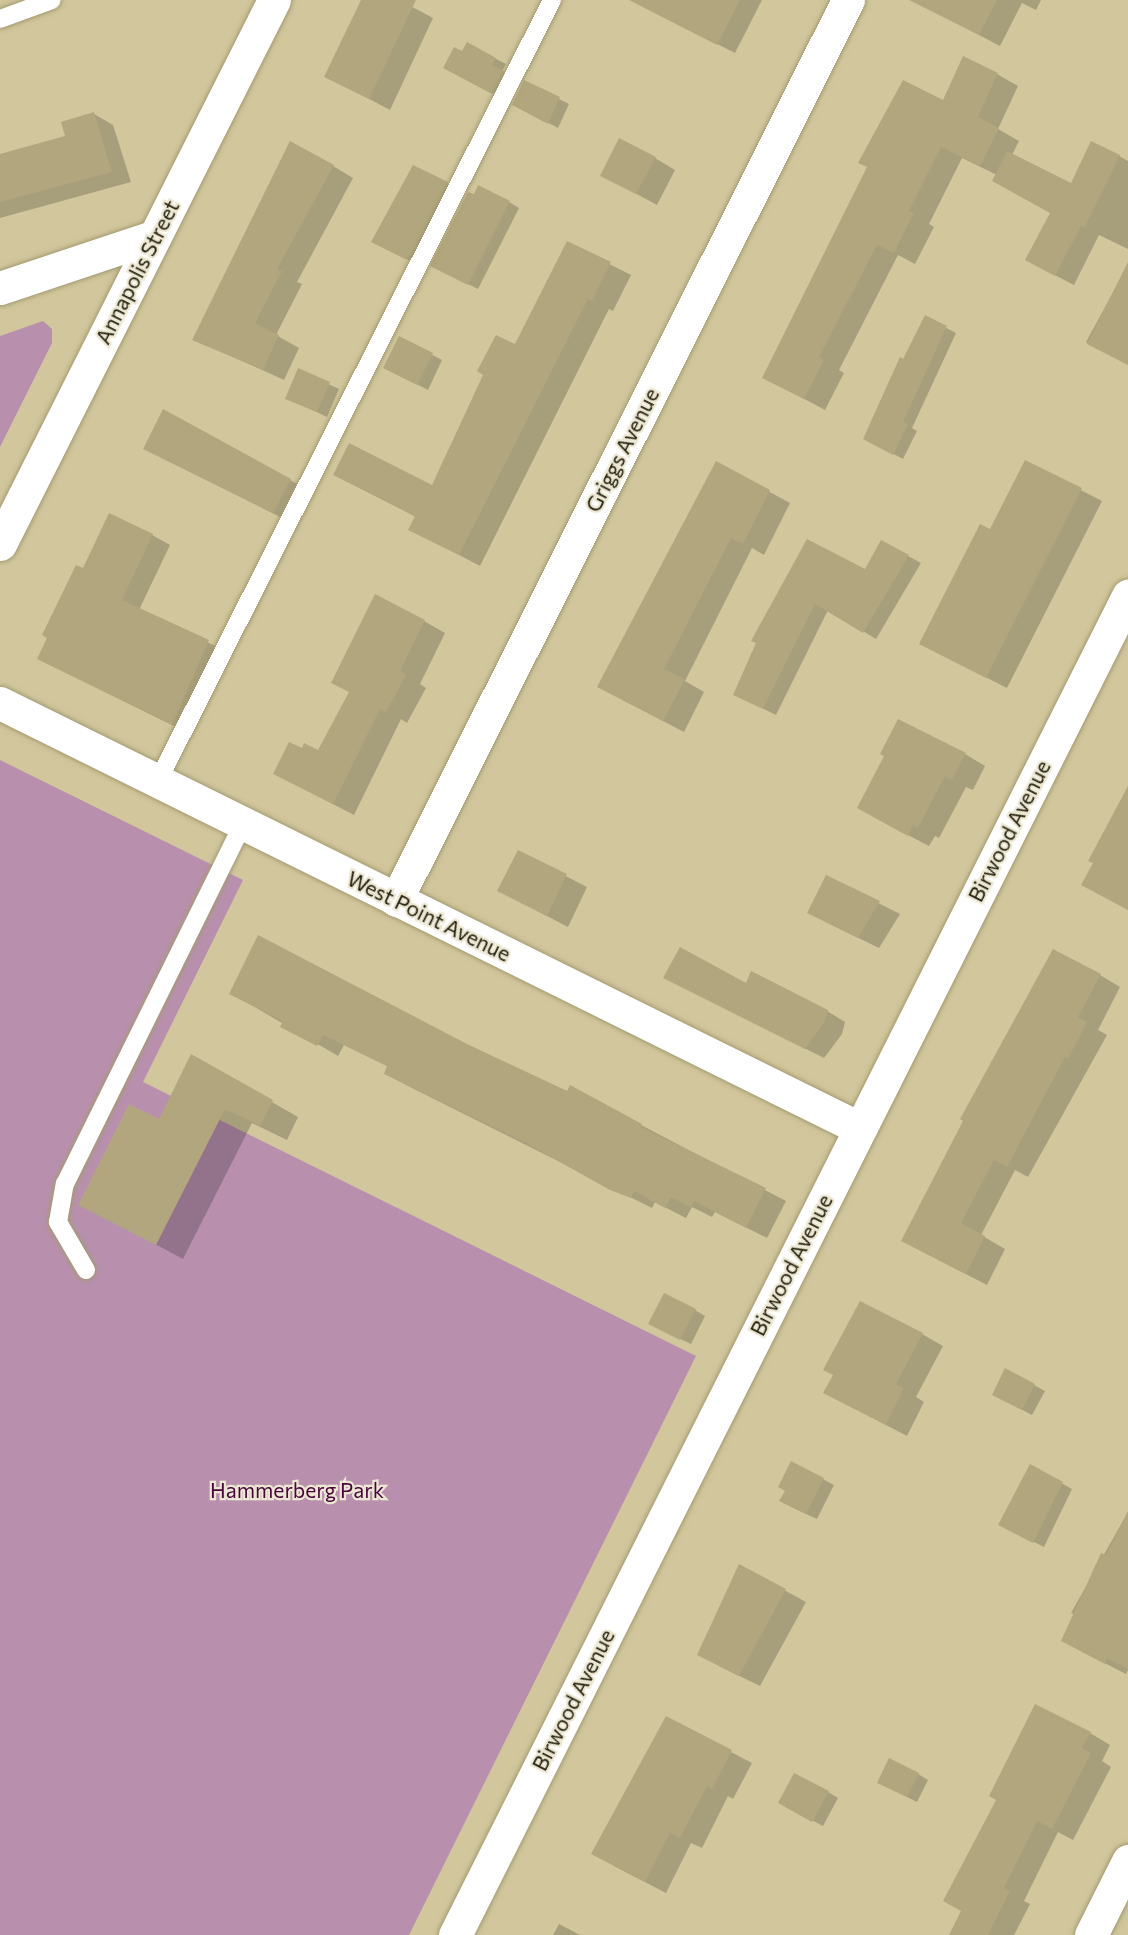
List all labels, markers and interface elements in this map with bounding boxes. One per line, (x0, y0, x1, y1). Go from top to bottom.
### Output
street label: Annapolis Street (90, 196, 184, 348)
street label: Griggs Avenue (580, 384, 664, 516)
street label: Birwood Avenue (963, 756, 1055, 906)
street label: West Point Avenue (343, 866, 515, 966)
street label: Birwood Avenue (745, 1190, 837, 1340)
park label: Hammerberg Park (210, 1477, 384, 1503)
street label: Birwood Avenue (527, 1625, 619, 1775)

